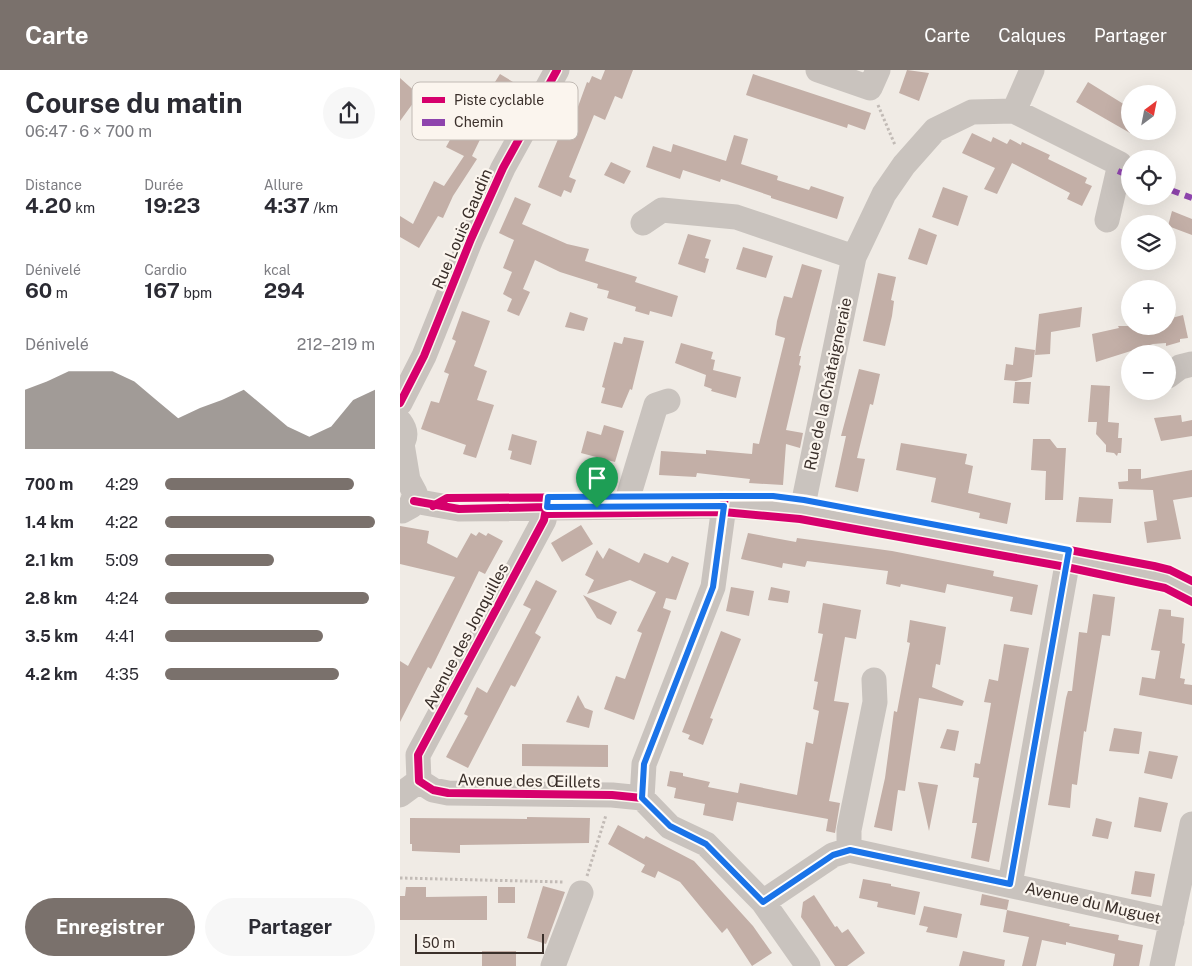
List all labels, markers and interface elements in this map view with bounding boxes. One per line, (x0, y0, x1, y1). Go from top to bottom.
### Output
text: Carte (25, 21, 89, 49)
text: Carte (924, 25, 970, 46)
text: Calques (998, 25, 1066, 46)
text: Partager (1094, 25, 1167, 46)
legend (412, 82, 578, 140)
north arrow (1121, 85, 1176, 140)
map controls (1121, 85, 1176, 400)
text: Course du matin (25, 86, 243, 119)
button: share (323, 87, 375, 139)
text: Piste cyclable (454, 92, 544, 108)
text: Chemin (454, 114, 503, 130)
text: 06:47 · 6 × 700 m (25, 122, 152, 141)
button: locate (1121, 150, 1176, 205)
street label: Rue Louis Gaudin (428, 166, 496, 292)
text: Distance (25, 177, 82, 193)
text: Durée (144, 177, 183, 193)
text: Allure (264, 177, 303, 193)
text: 4.20 (25, 193, 72, 218)
text: 19:23 (144, 193, 201, 218)
text: 4:37 (264, 193, 310, 218)
text: km (72, 200, 95, 216)
text: /km (310, 200, 338, 216)
button: layers (1121, 215, 1176, 270)
text: Dénivelé (25, 262, 81, 278)
text: Cardio (144, 262, 187, 278)
text: kcal (264, 262, 291, 278)
text: 60 (25, 278, 52, 303)
text: 167 (144, 278, 180, 303)
text: 294 (264, 278, 305, 303)
button: + (1121, 280, 1176, 335)
text: m (52, 285, 68, 301)
text: bpm (180, 285, 212, 301)
street label: Rue de la Châtaigneraie (800, 296, 856, 472)
text: Dénivelé (25, 335, 89, 354)
text: 212–219 m (297, 335, 375, 354)
button: − (1121, 345, 1176, 400)
pin (576, 457, 618, 508)
icon: arrive (583, 464, 611, 492)
text: 700 m (25, 475, 73, 494)
text: 4:29 (105, 475, 139, 494)
text: 1.4 km (25, 513, 74, 532)
text: 4:22 (105, 513, 138, 532)
text: 2.1 km (25, 551, 74, 570)
text: 5:09 (105, 551, 139, 570)
street label: Avenue des Jonquilles (419, 560, 513, 712)
text: 2.8 km (25, 589, 77, 608)
text: 4:24 (105, 589, 139, 608)
text: 3.5 km (25, 627, 78, 646)
text: 4:41 (105, 627, 135, 646)
text: 4.2 km (25, 665, 78, 684)
text: 4:35 (105, 665, 139, 684)
street label: Avenue des Œillets (457, 770, 601, 792)
street label: Avenue du Muguet (1023, 878, 1163, 928)
button: Enregistrer (25, 898, 195, 956)
button: Partager (205, 898, 375, 956)
scale bar (415, 931, 544, 954)
text: 50 m (422, 935, 455, 951)

